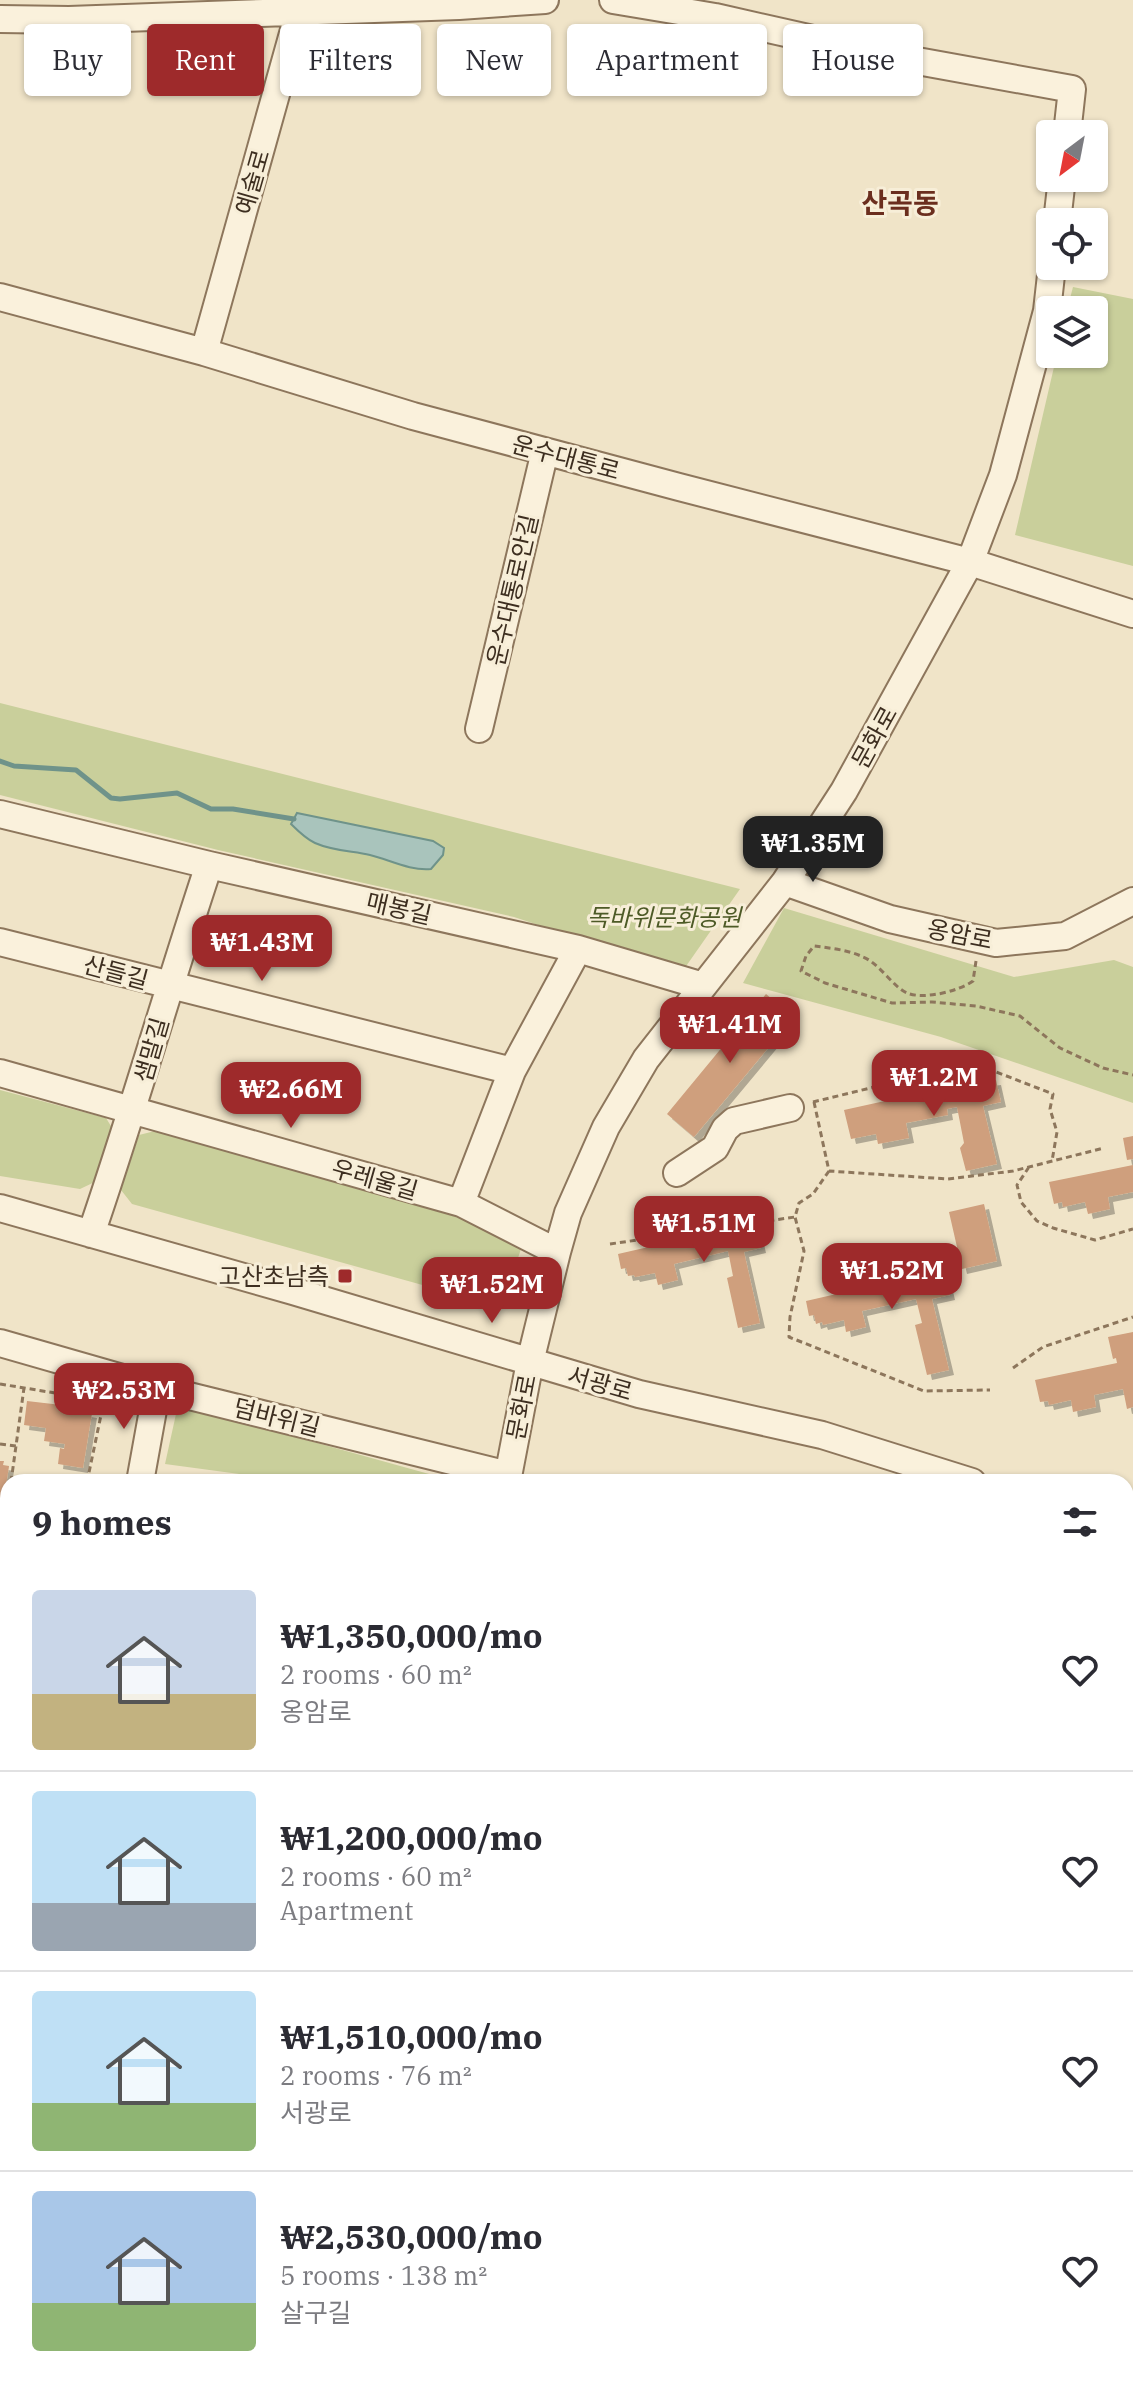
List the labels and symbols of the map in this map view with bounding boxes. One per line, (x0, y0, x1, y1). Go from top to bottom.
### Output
north arrow (1036, 120, 1108, 192)
street label: 예술로 (227, 146, 277, 218)
district label: 산곡동 (861, 184, 939, 221)
street label: 운수대통로 (509, 427, 623, 487)
street label: 운수대통로안길 (479, 511, 545, 669)
street label: 문화로 (844, 700, 904, 774)
pin: ₩1.35M (748, 816, 878, 884)
street label: 매봉길 (363, 885, 435, 931)
park label: 독바위문화공원 (587, 901, 743, 933)
street label: 옹암로 (924, 912, 996, 956)
pin: ₩1.43M (197, 915, 327, 983)
street label: 산들길 (80, 948, 152, 996)
pin: ₩1.41M (665, 997, 795, 1065)
street label: 샘말길 (126, 1014, 176, 1086)
pin: ₩1.2M (878, 1050, 990, 1118)
pin: ₩2.66M (226, 1062, 356, 1130)
street label: 우레울길 (328, 1151, 422, 1207)
pin: ₩1.51M (639, 1196, 769, 1264)
pin: ₩1.52M (827, 1243, 957, 1311)
pin: ₩1.52M (427, 1257, 557, 1325)
place label: 고산초남측 (219, 1260, 329, 1292)
marker: 고산초남측 (336, 1267, 354, 1285)
street label: 서광로 (564, 1358, 636, 1408)
pin: ₩2.53M (59, 1363, 189, 1431)
street label: 문화로 (499, 1371, 543, 1443)
street label: 덤바위길 (230, 1391, 324, 1443)

